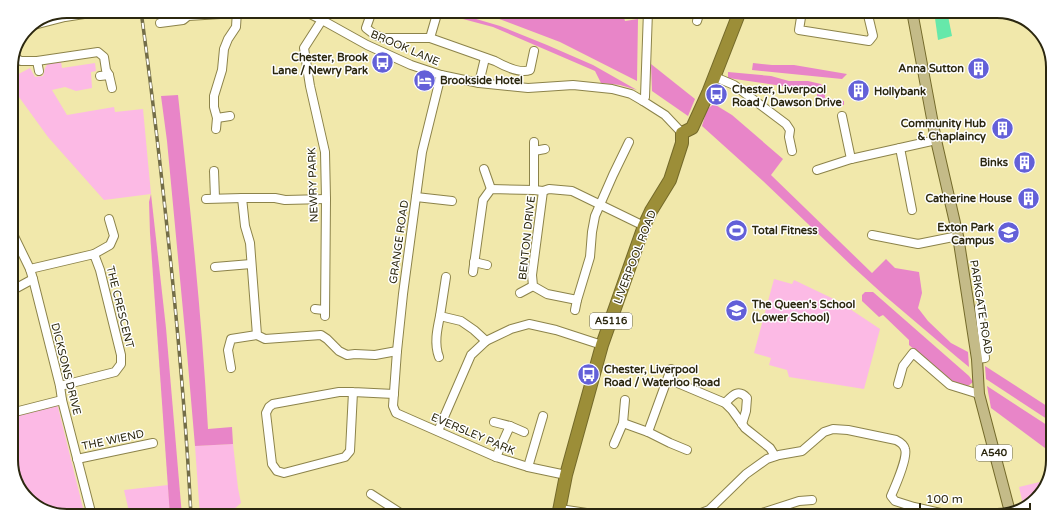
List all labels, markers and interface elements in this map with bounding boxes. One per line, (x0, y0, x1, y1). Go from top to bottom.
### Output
street label: BROOK LANE (369, 28, 441, 68)
bus stop icon: Chester, Brook Lane / Newry Park (370, 50, 396, 76)
place label: Chester, Brook Lane / Newry Park (272, 51, 368, 78)
building icon: Anna Sutton (966, 55, 992, 81)
place label: Anna Sutton (898, 62, 964, 75)
hotel icon: Brookside Hotel (411, 67, 437, 93)
place label: Brookside Hotel (440, 74, 523, 87)
building icon: Hollybank (846, 78, 872, 104)
bus stop icon: Chester, Liverpool Road / Dawson Drive (704, 82, 730, 108)
place label: Chester, Liverpool Road / Dawson Drive (732, 83, 843, 109)
place label: Hollybank (874, 85, 926, 99)
building icon: Community Hub & Chaplaincy (989, 116, 1015, 142)
place label: Community Hub & Chaplaincy (901, 117, 986, 144)
street label: NEWRY PARK (305, 147, 321, 223)
building icon: Binks (1011, 149, 1037, 175)
place label: Binks (980, 156, 1009, 169)
building icon: Catherine House (1015, 185, 1041, 211)
place label: Catherine House (925, 192, 1013, 205)
street label: BENTON DRIVE (516, 195, 538, 281)
street label: GRANGE ROAD (387, 199, 411, 285)
street label: LIVERPOOL ROAD (611, 208, 659, 306)
sports icon: Total Fitness (723, 217, 749, 243)
school or university icon: Exton Park Campus (996, 220, 1022, 246)
place label: Exton Park Campus (937, 221, 995, 248)
place label: Total Fitness (751, 224, 818, 237)
street label: PARKGATE ROAD (967, 259, 995, 355)
street label: THE CRESCENT (103, 265, 137, 350)
school or university icon: The Queen's School (Lower School) (723, 297, 749, 323)
place label: The Queen's School (Lower School) (751, 298, 855, 324)
road number: A5116 (590, 313, 632, 329)
street label: DICKSONS DRIVE (48, 322, 84, 416)
bus stop icon: Chester, Liverpool Road / Waterloo Road (575, 362, 601, 388)
place label: Chester, Liverpool Road / Waterloo Road (604, 363, 720, 389)
street label: EVERSLEY PARK (429, 410, 517, 458)
street label: THE WIEND (81, 427, 145, 453)
road number: A540 (976, 445, 1012, 461)
scale bar (920, 485, 1030, 511)
text: 100 m (926, 492, 963, 506)

